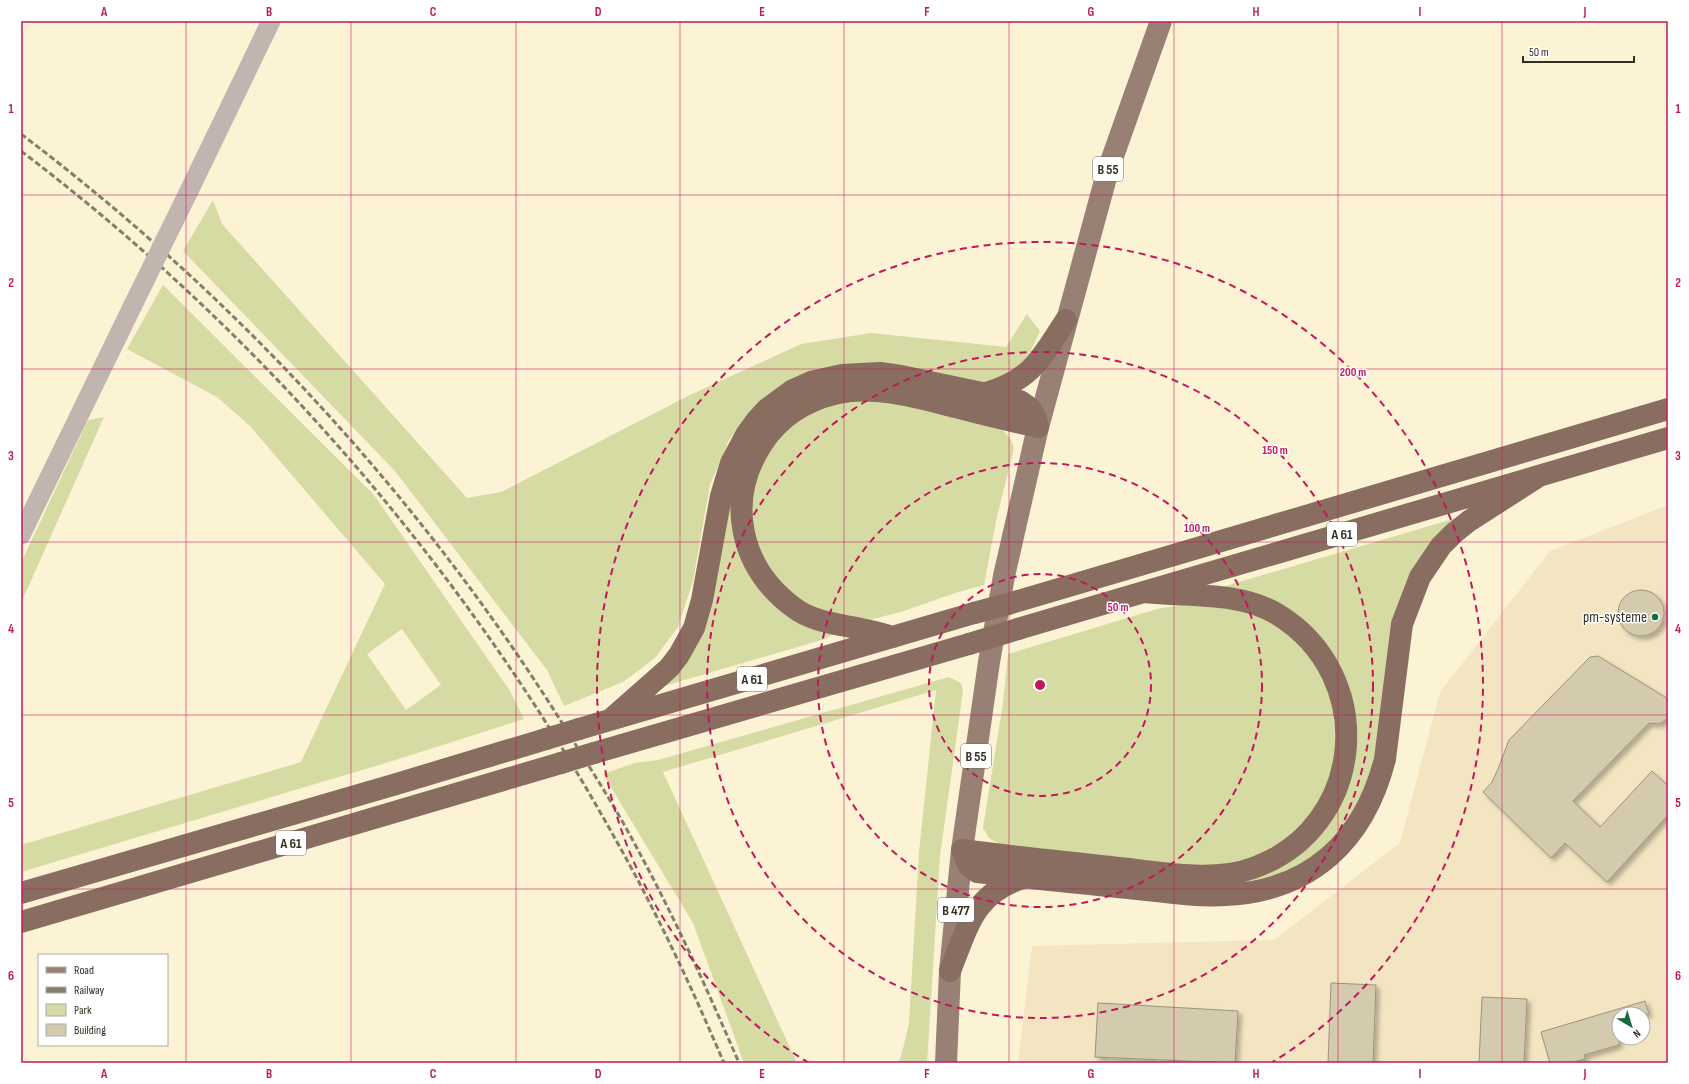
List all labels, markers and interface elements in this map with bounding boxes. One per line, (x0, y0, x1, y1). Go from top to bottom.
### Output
text: A (100, 4, 108, 20)
text: B (266, 4, 272, 20)
text: C (430, 4, 437, 20)
text: D (595, 4, 602, 20)
text: E (759, 4, 765, 20)
text: F (924, 4, 930, 20)
text: G (1088, 4, 1095, 20)
text: H (1253, 4, 1260, 20)
text: I (1419, 4, 1422, 20)
text: J (1583, 4, 1587, 20)
scale bar (1523, 38, 1634, 64)
text: 50 m (1529, 45, 1549, 60)
text: 1 (8, 101, 14, 117)
text: 1 (1675, 101, 1681, 117)
road number: B 55 (1093, 157, 1123, 181)
text: 2 (8, 275, 14, 291)
text: 2 (1675, 275, 1681, 291)
text: 200 m (1340, 365, 1366, 380)
text: 150 m (1262, 443, 1288, 458)
text: 3 (8, 448, 14, 464)
text: 3 (1675, 448, 1681, 464)
text: 100 m (1184, 521, 1210, 536)
road number: A 61 (1327, 522, 1357, 546)
text: 50 m (1108, 600, 1128, 615)
place label: pm-systeme (1583, 608, 1647, 627)
marker: pm-systeme (1650, 612, 1660, 622)
text: 4 (8, 621, 14, 637)
text: 4 (1675, 621, 1681, 637)
road number: A 61 (737, 667, 767, 691)
centre of rings (1033, 678, 1047, 692)
road number: B 55 (961, 744, 991, 768)
text: 5 (8, 795, 14, 811)
text: 5 (1675, 795, 1681, 811)
road number: A 61 (276, 831, 306, 855)
road number: B 477 (938, 898, 974, 922)
legend (38, 954, 168, 1046)
text: Road (74, 963, 94, 978)
text: 6 (8, 968, 14, 984)
text: 6 (1675, 968, 1681, 984)
text: Railway (74, 983, 105, 998)
text: Park (74, 1003, 92, 1018)
north arrow (1611, 1006, 1651, 1046)
text: Building (74, 1023, 106, 1038)
text: N (1630, 1027, 1643, 1040)
text: A (100, 1066, 108, 1082)
text: B (266, 1066, 272, 1082)
text: C (430, 1066, 437, 1082)
text: D (595, 1066, 602, 1082)
text: E (759, 1066, 765, 1082)
text: F (924, 1066, 930, 1082)
text: G (1088, 1066, 1095, 1082)
text: H (1253, 1066, 1260, 1082)
text: I (1419, 1066, 1422, 1082)
text: J (1583, 1066, 1587, 1082)

